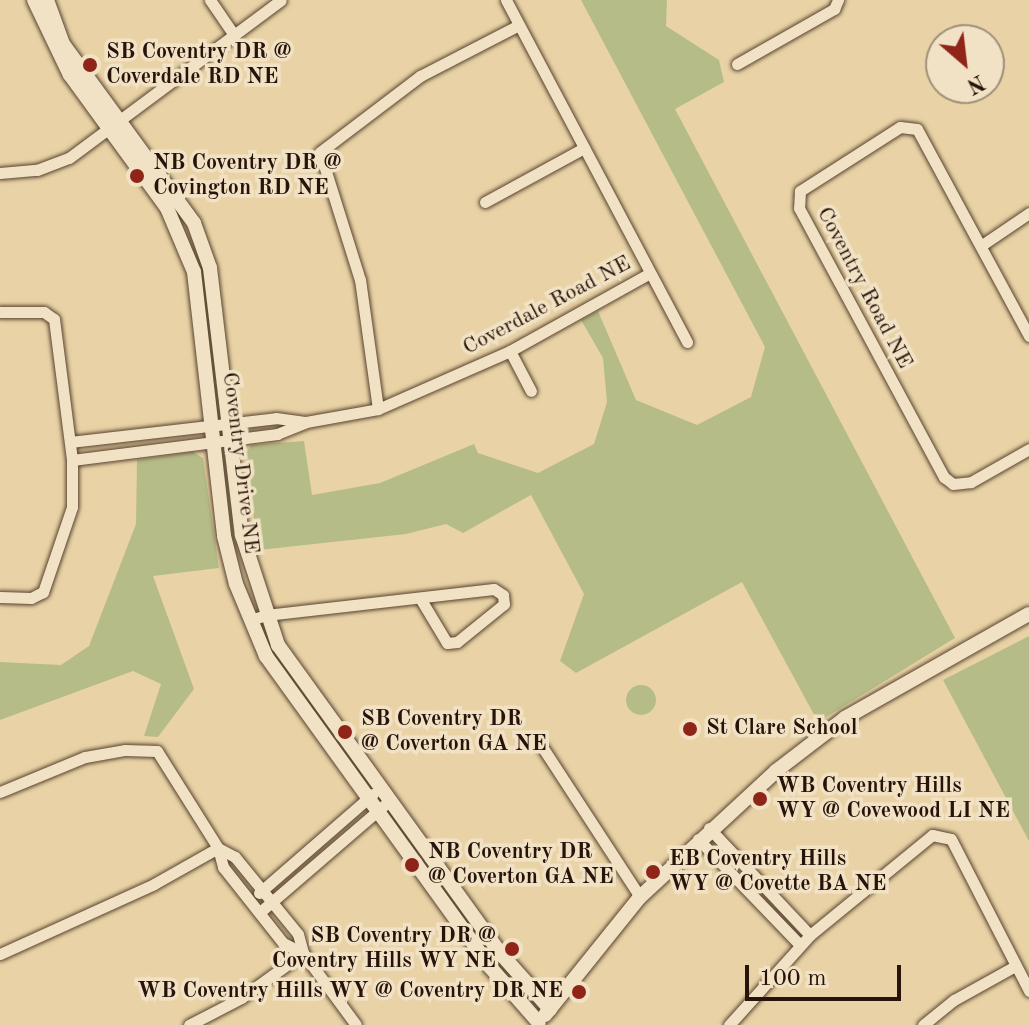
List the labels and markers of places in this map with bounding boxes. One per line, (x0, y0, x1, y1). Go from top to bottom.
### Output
place label: SB Coventry DR @ Coverdale RD NE (106, 39, 291, 90)
marker: SB Coventry DR @ Coverdale RD NE (81, 56, 99, 74)
place label: NB Coventry DR @ Covington RD NE (153, 150, 342, 202)
marker: NB Coventry DR @ Covington RD NE (128, 167, 146, 185)
place label: SB Coventry DR @ Coverton GA NE (361, 706, 547, 758)
place label: St Clare School (706, 716, 858, 742)
marker: St Clare School (681, 720, 699, 738)
marker: SB Coventry DR @ Coverton GA NE (336, 723, 354, 741)
place label: WB Coventry Hills WY @ Covewood LI NE (776, 773, 1010, 824)
marker: WB Coventry Hills WY @ Covewood LI NE (751, 790, 769, 808)
place label: NB Coventry DR @ Coverton GA NE (428, 839, 614, 890)
place label: EB Coventry Hills WY @ Covette BA NE (669, 846, 886, 898)
marker: NB Coventry DR @ Coverton GA NE (403, 856, 421, 874)
marker: EB Coventry Hills WY @ Covette BA NE (644, 863, 662, 881)
place label: SB Coventry DR @ Coventry Hills WY NE (272, 923, 496, 974)
marker: SB Coventry DR @ Coventry Hills WY NE (503, 940, 521, 958)
place label: WB Coventry Hills WY @ Coventry DR NE (137, 979, 563, 1005)
marker: WB Coventry Hills WY @ Coventry DR NE (570, 983, 588, 1001)

